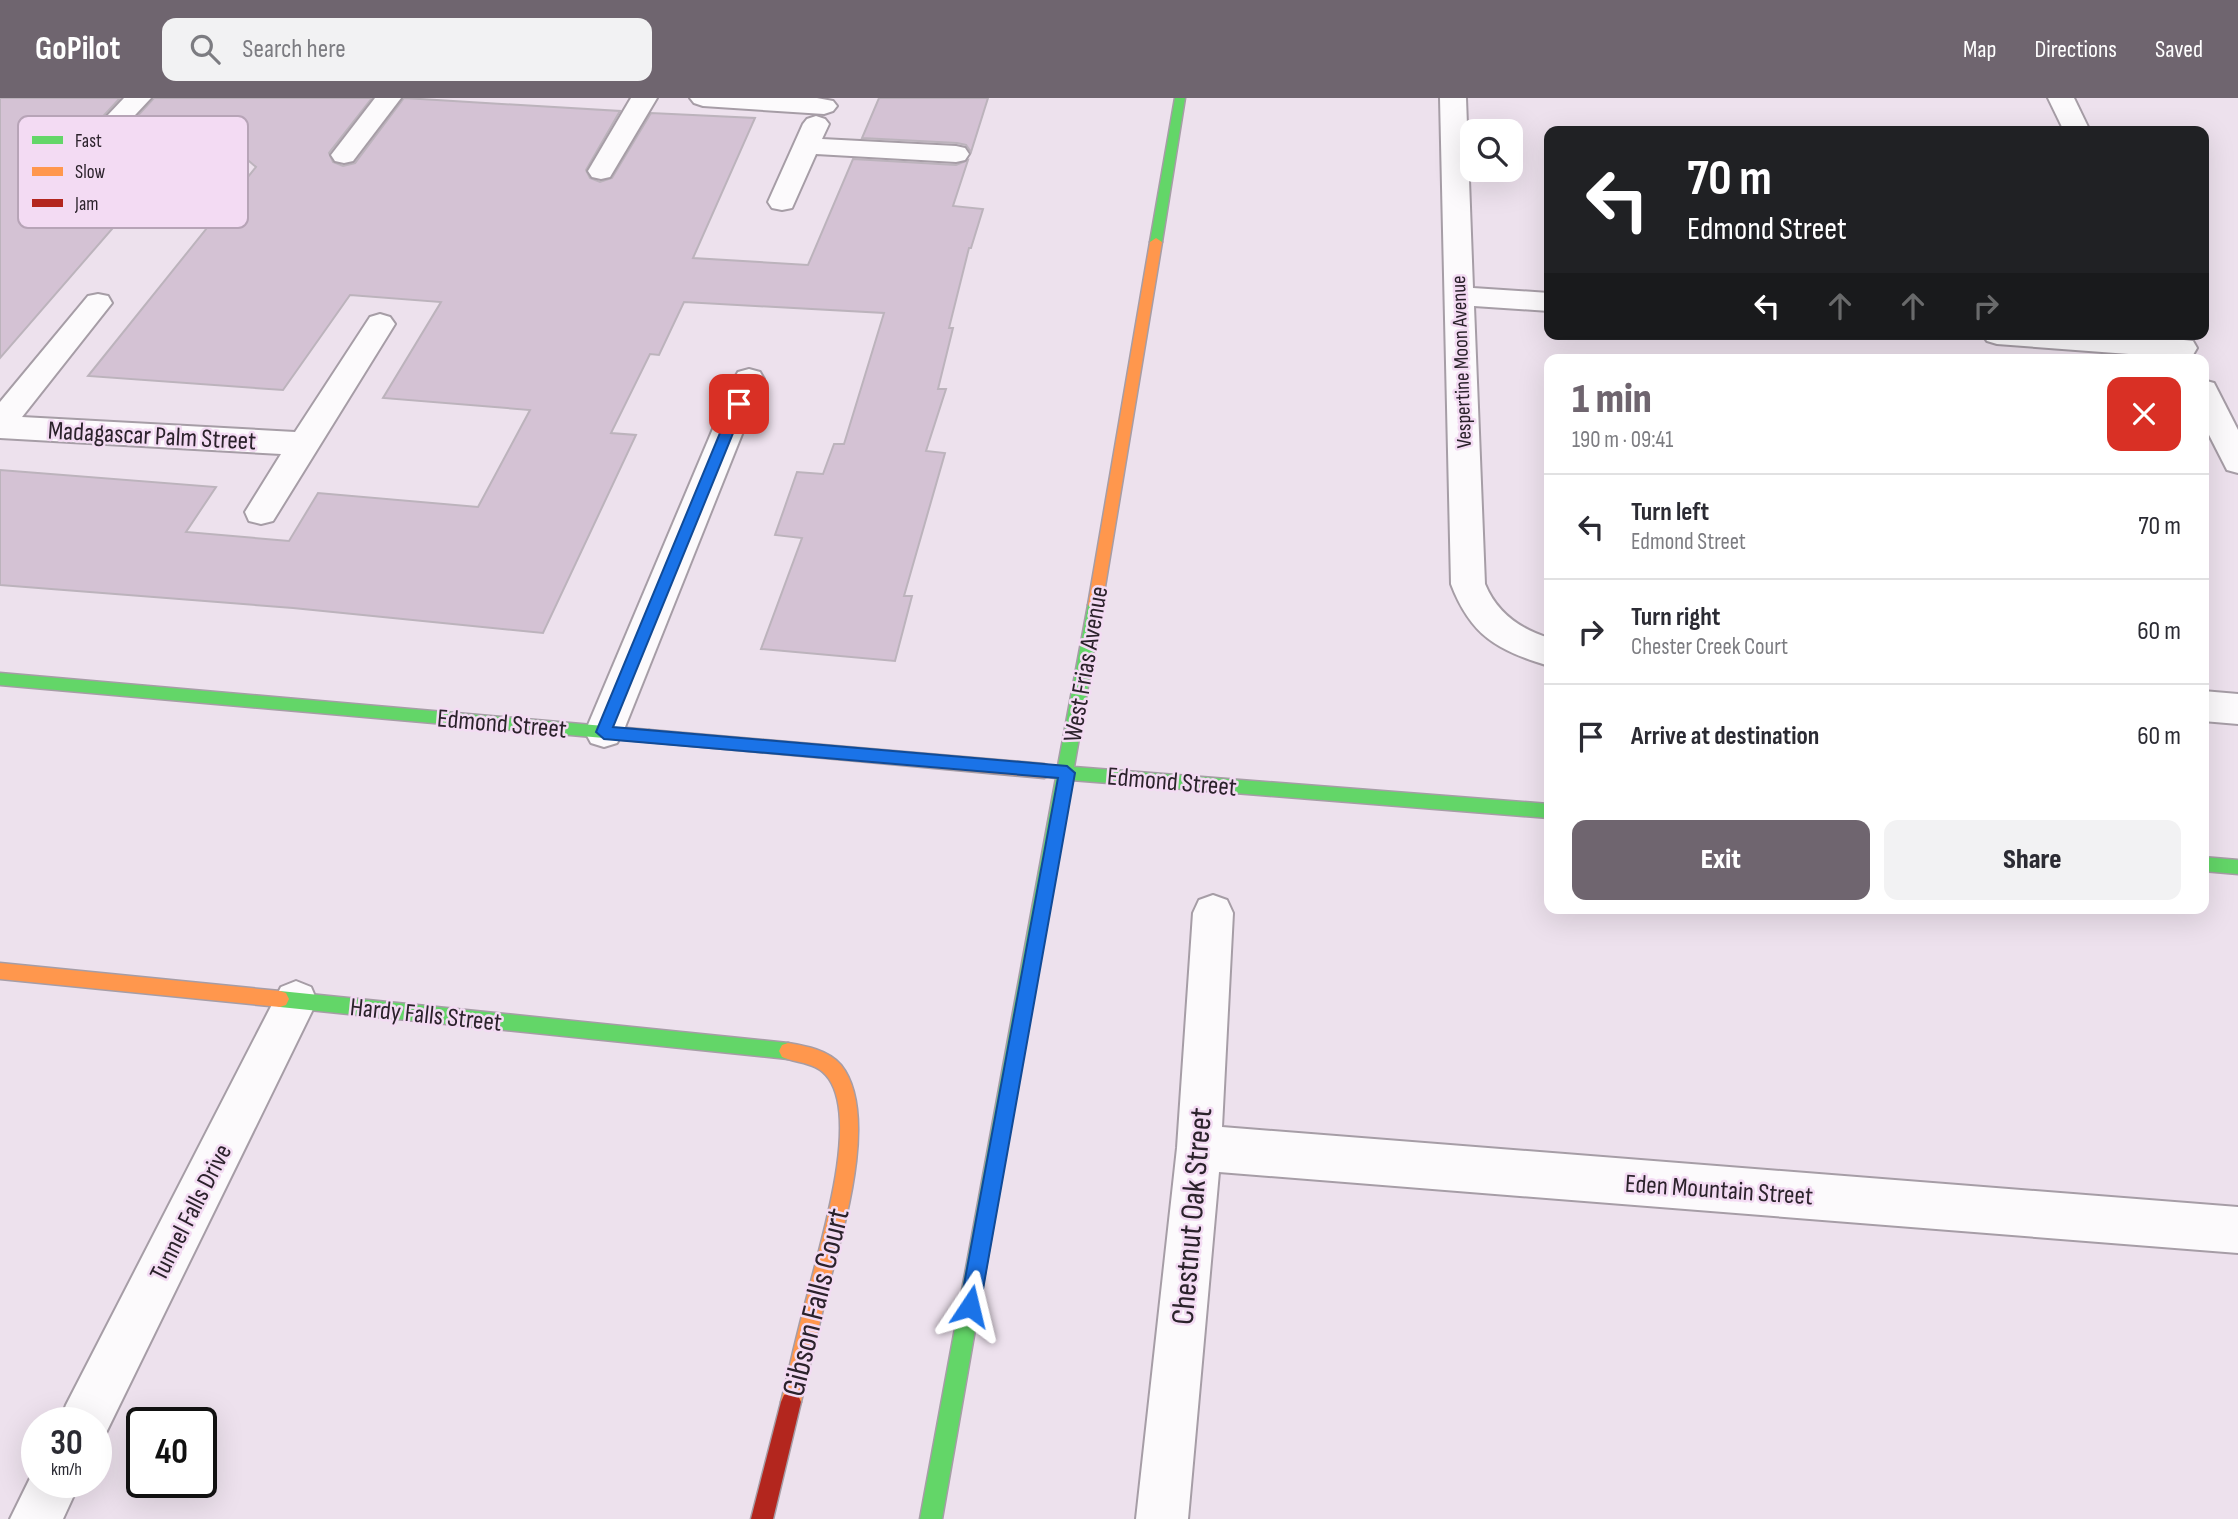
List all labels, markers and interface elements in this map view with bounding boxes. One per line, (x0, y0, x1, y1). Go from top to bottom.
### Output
search box (162, 18, 652, 81)
text: GoPilot (35, 29, 120, 69)
icon: search (186, 30, 224, 68)
text: Search here (242, 34, 346, 65)
text: Map (1963, 35, 1996, 64)
text: Directions (2034, 35, 2117, 64)
text: Saved (2155, 35, 2203, 64)
legend (18, 116, 248, 228)
map controls (1460, 119, 1523, 182)
button: search (1460, 119, 1523, 182)
text: Fast (75, 130, 102, 153)
text: 70 m (1687, 150, 1772, 209)
icon: left (1572, 154, 1663, 245)
text: Slow (75, 161, 105, 184)
text: Jam (74, 193, 98, 216)
text: Edmond Street (1687, 210, 1847, 249)
street label: Vespertine Moon Avenue (1446, 275, 1477, 449)
icon: left (1748, 287, 1786, 325)
icon: ahead (1821, 287, 1859, 325)
icon: ahead (1894, 287, 1932, 325)
icon: right (1967, 287, 2005, 325)
pin (709, 374, 769, 434)
text: 1 min (1572, 374, 1652, 425)
button: close (2107, 377, 2181, 451)
icon: arrive (720, 385, 758, 423)
street label: Madagascar Palm Street (47, 416, 257, 457)
text: 190 m · 09:41 (1572, 426, 1673, 454)
text: Turn left (1631, 497, 1709, 528)
icon: left (1572, 508, 1610, 546)
text: 70 m (2138, 511, 2181, 542)
text: Edmond Street (1631, 528, 1746, 556)
street label: West Frias Avenue (1058, 584, 1115, 745)
text: Turn right (1631, 602, 1720, 633)
icon: right (1572, 613, 1610, 651)
text: 60 m (2137, 616, 2181, 647)
text: Chester Creek Court (1631, 633, 1788, 661)
street label: Edmond Street (436, 703, 568, 746)
icon: arrive (1572, 718, 1610, 756)
text: Arrive at destination (1631, 721, 1819, 752)
text: 60 m (2137, 721, 2181, 752)
street label: Edmond Street (1106, 761, 1238, 804)
button: Exit (1572, 820, 1870, 900)
button: Share (1884, 820, 2181, 900)
street label: Hardy Falls Street (348, 992, 503, 1039)
street label: Chestnut Oak Street (1164, 1106, 1221, 1326)
street label: Tunnel Falls Drive (144, 1139, 239, 1286)
street label: Eden Mountain Street (1624, 1168, 1814, 1213)
street label: Gibson Falls Court (774, 1204, 859, 1400)
position arrow (933, 1269, 1007, 1343)
speed limit sign: 40 (126, 1407, 217, 1498)
text: 30 (50, 1422, 83, 1465)
text: km/h (51, 1459, 82, 1480)

